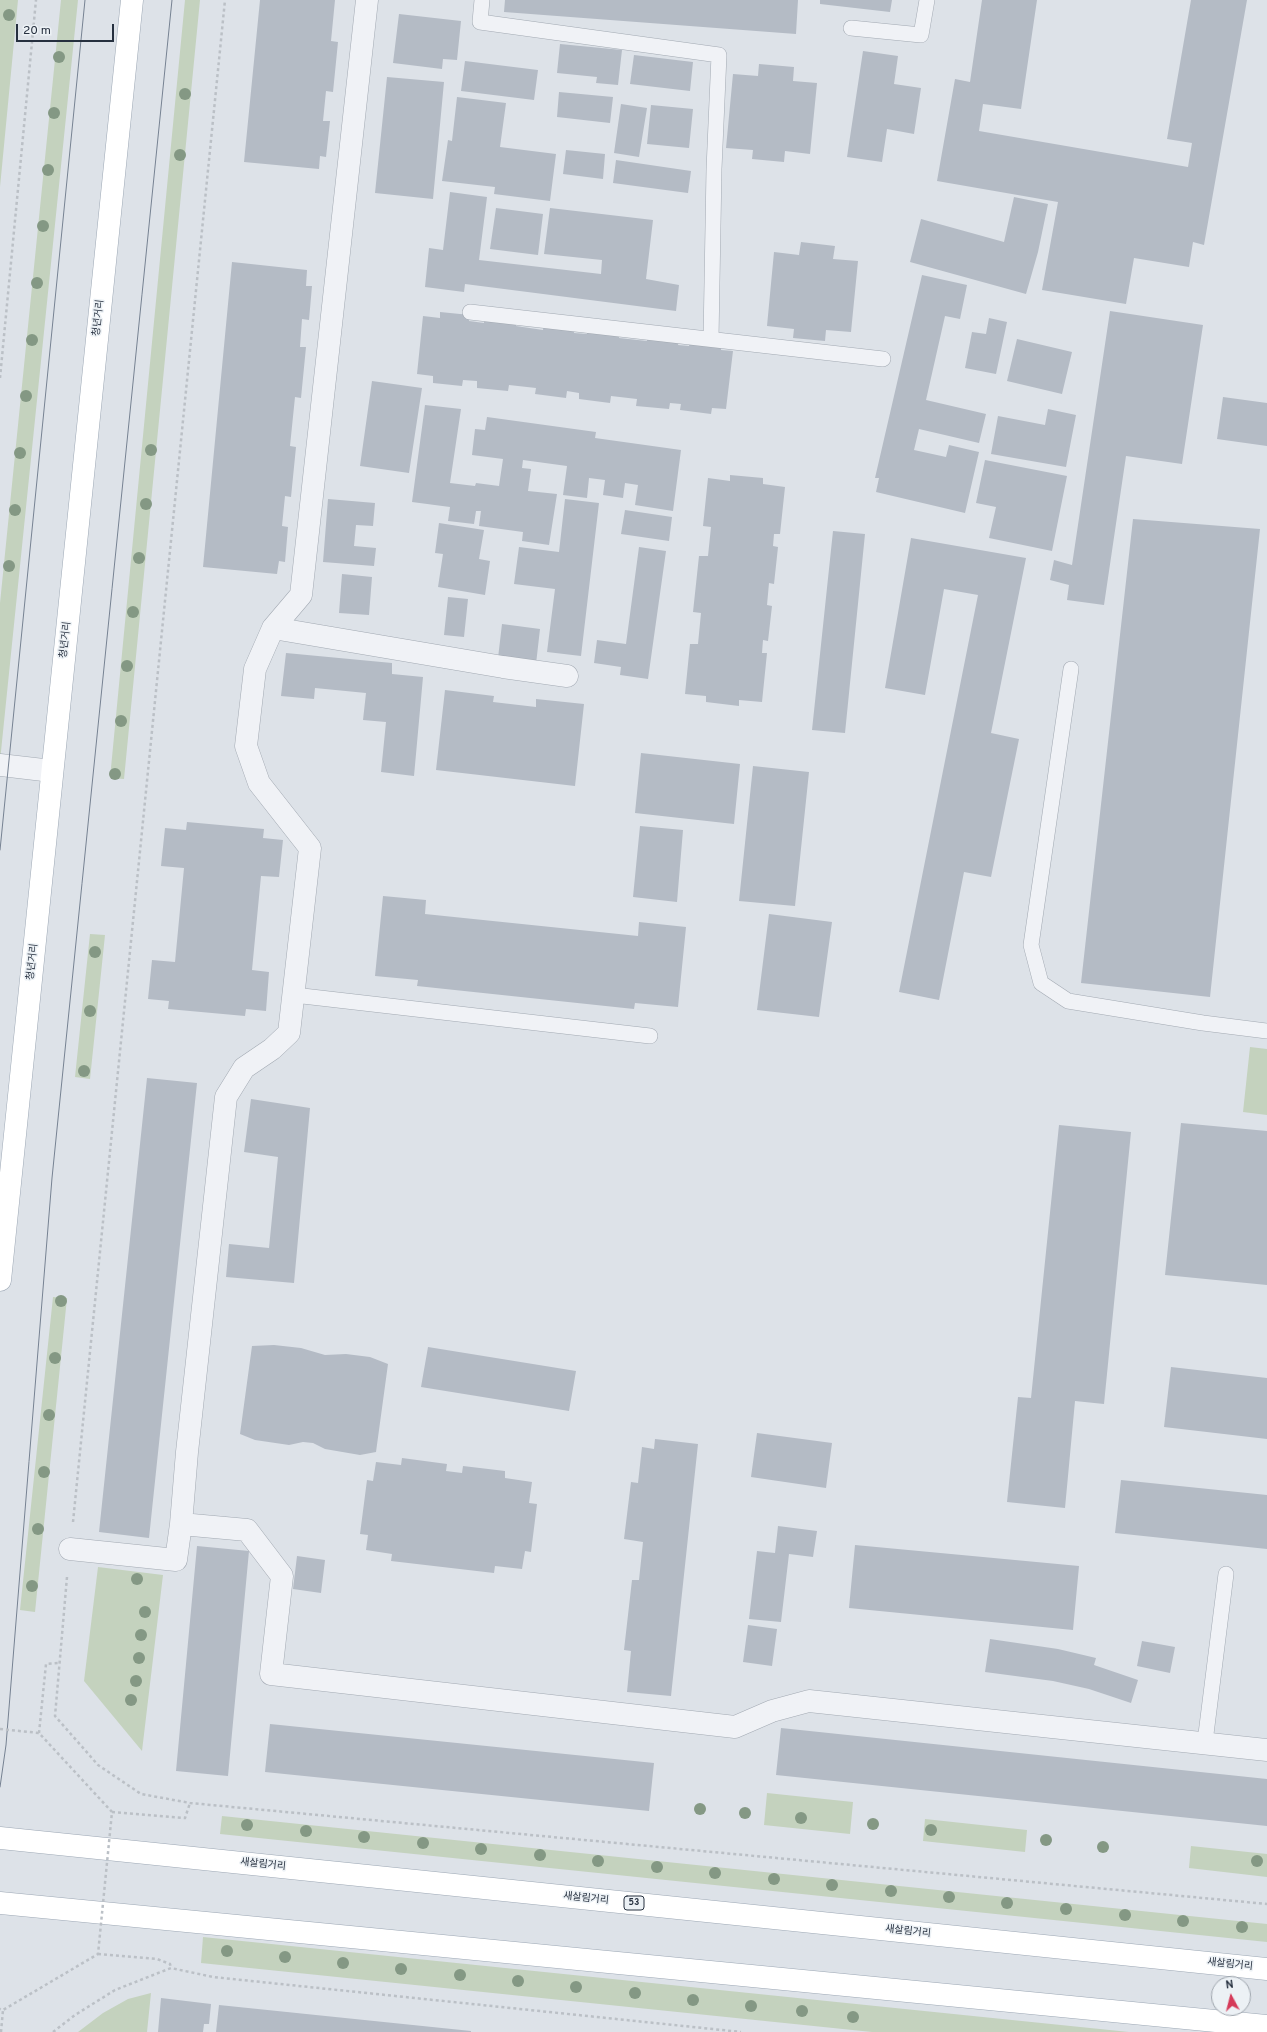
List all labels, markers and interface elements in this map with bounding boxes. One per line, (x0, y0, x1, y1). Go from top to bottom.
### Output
scale bar (18, 16, 116, 42)
text: 20 m (23, 23, 51, 39)
street label: 청년거리 (91, 299, 107, 337)
street label: 청년거리 (58, 621, 74, 659)
street label: 청년거리 (25, 943, 41, 981)
street label: 새살림거리 (239, 1857, 287, 1873)
street label: 새살림거리 (562, 1891, 610, 1907)
road number: 53 (624, 1896, 644, 1910)
street label: 새살림거리 (884, 1924, 932, 1940)
street label: 새살림거리 (1206, 1957, 1254, 1973)
north arrow (1211, 1976, 1251, 2016)
text: N (1225, 1978, 1234, 1993)

